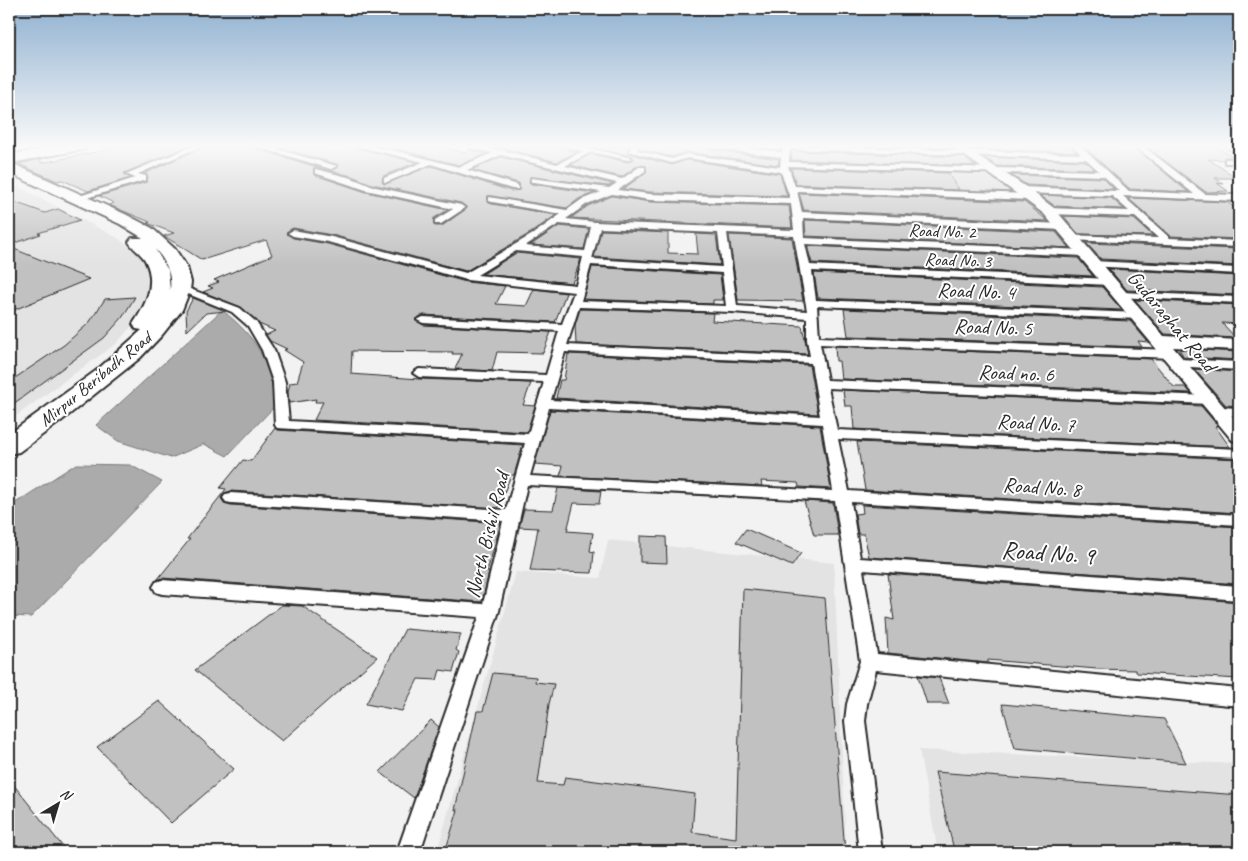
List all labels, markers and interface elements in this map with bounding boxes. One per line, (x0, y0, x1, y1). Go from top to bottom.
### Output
street label: Road No. 2 (908, 219, 978, 243)
street label: Road No. 3 (924, 248, 994, 272)
street label: Gudaraghat Road (1122, 265, 1224, 379)
street label: Road No. 4 (936, 277, 1018, 305)
street label: Road No. 5 (953, 313, 1034, 341)
street label: Mirpur Beribadh Road (34, 325, 158, 431)
street label: Road no. 6 (978, 359, 1055, 387)
street label: Road No. 7 (996, 408, 1077, 438)
street label: North Bishil Road (459, 466, 516, 600)
street label: Road No. 8 (1002, 471, 1084, 503)
street label: Road No. 9 (1000, 534, 1097, 572)
north arrow (32, 778, 82, 828)
text: N (57, 785, 76, 805)

